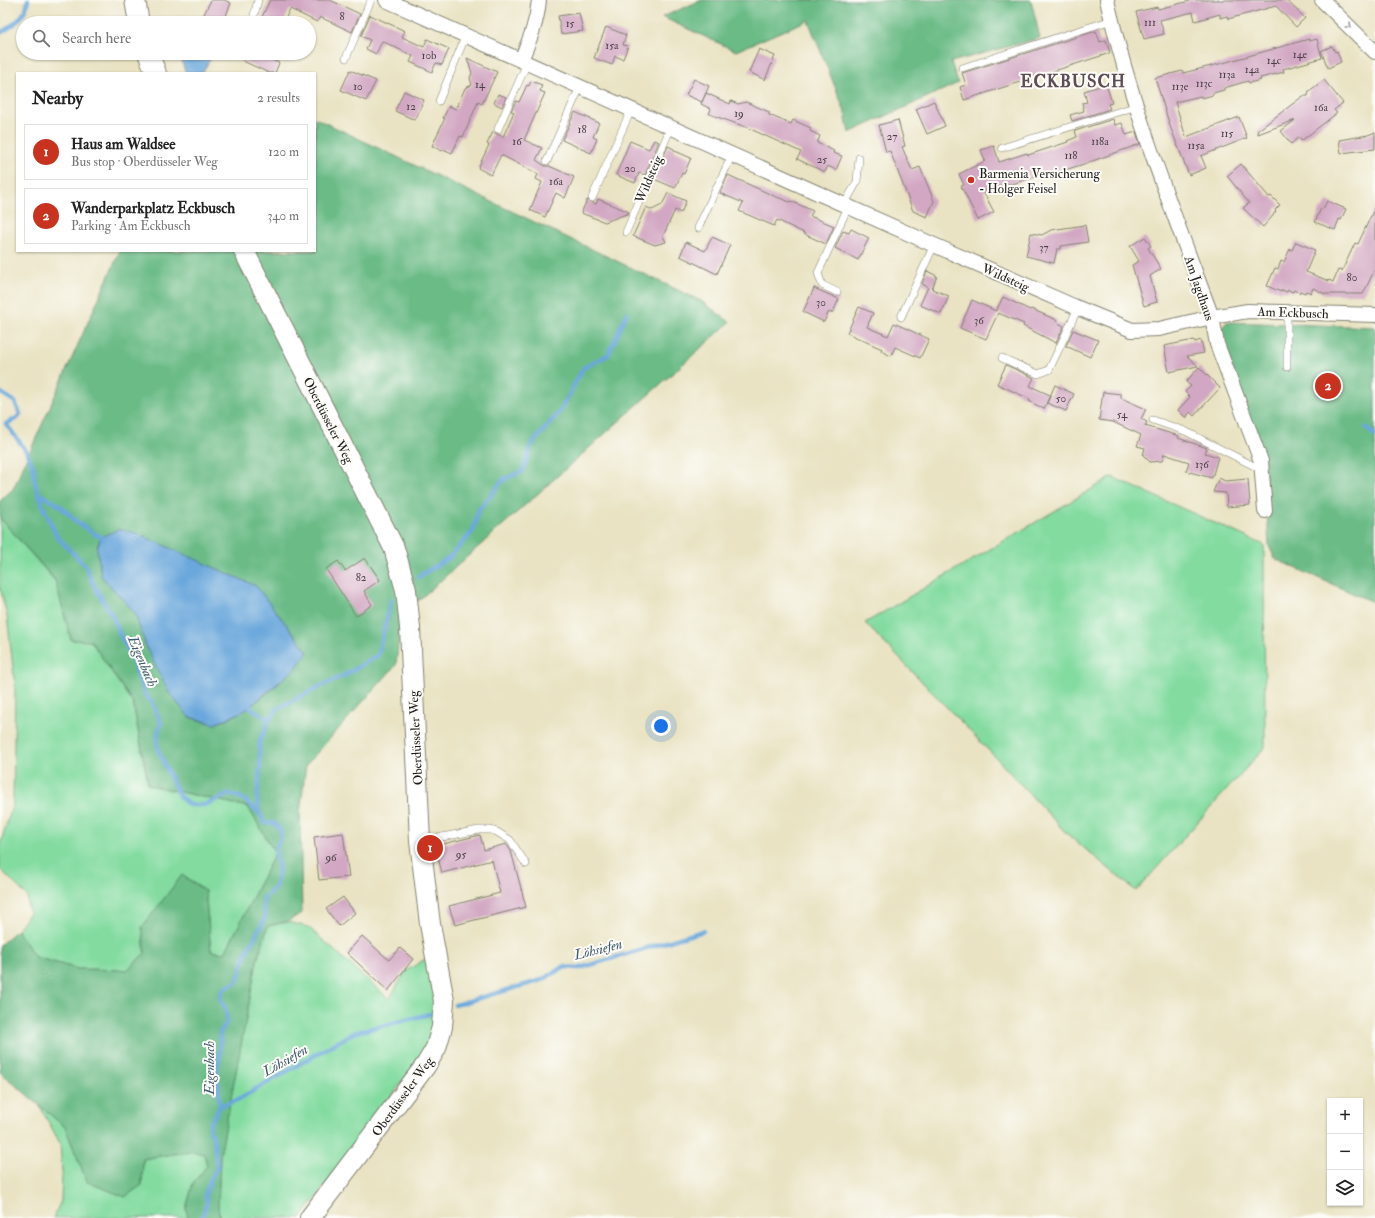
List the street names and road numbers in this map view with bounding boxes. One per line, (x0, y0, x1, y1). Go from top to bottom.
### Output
street label: Wildsteig (631, 153, 666, 207)
street label: Am Jagdhaus (1180, 253, 1218, 323)
street label: Wildsteig (978, 260, 1032, 296)
street label: Am Eckbusch (1256, 304, 1329, 322)
street label: Oberdüsseler Weg (299, 375, 357, 467)
street label: Oberdüsseler Weg (405, 690, 426, 786)
street label: Oberdüsseler Weg (368, 1053, 438, 1140)

